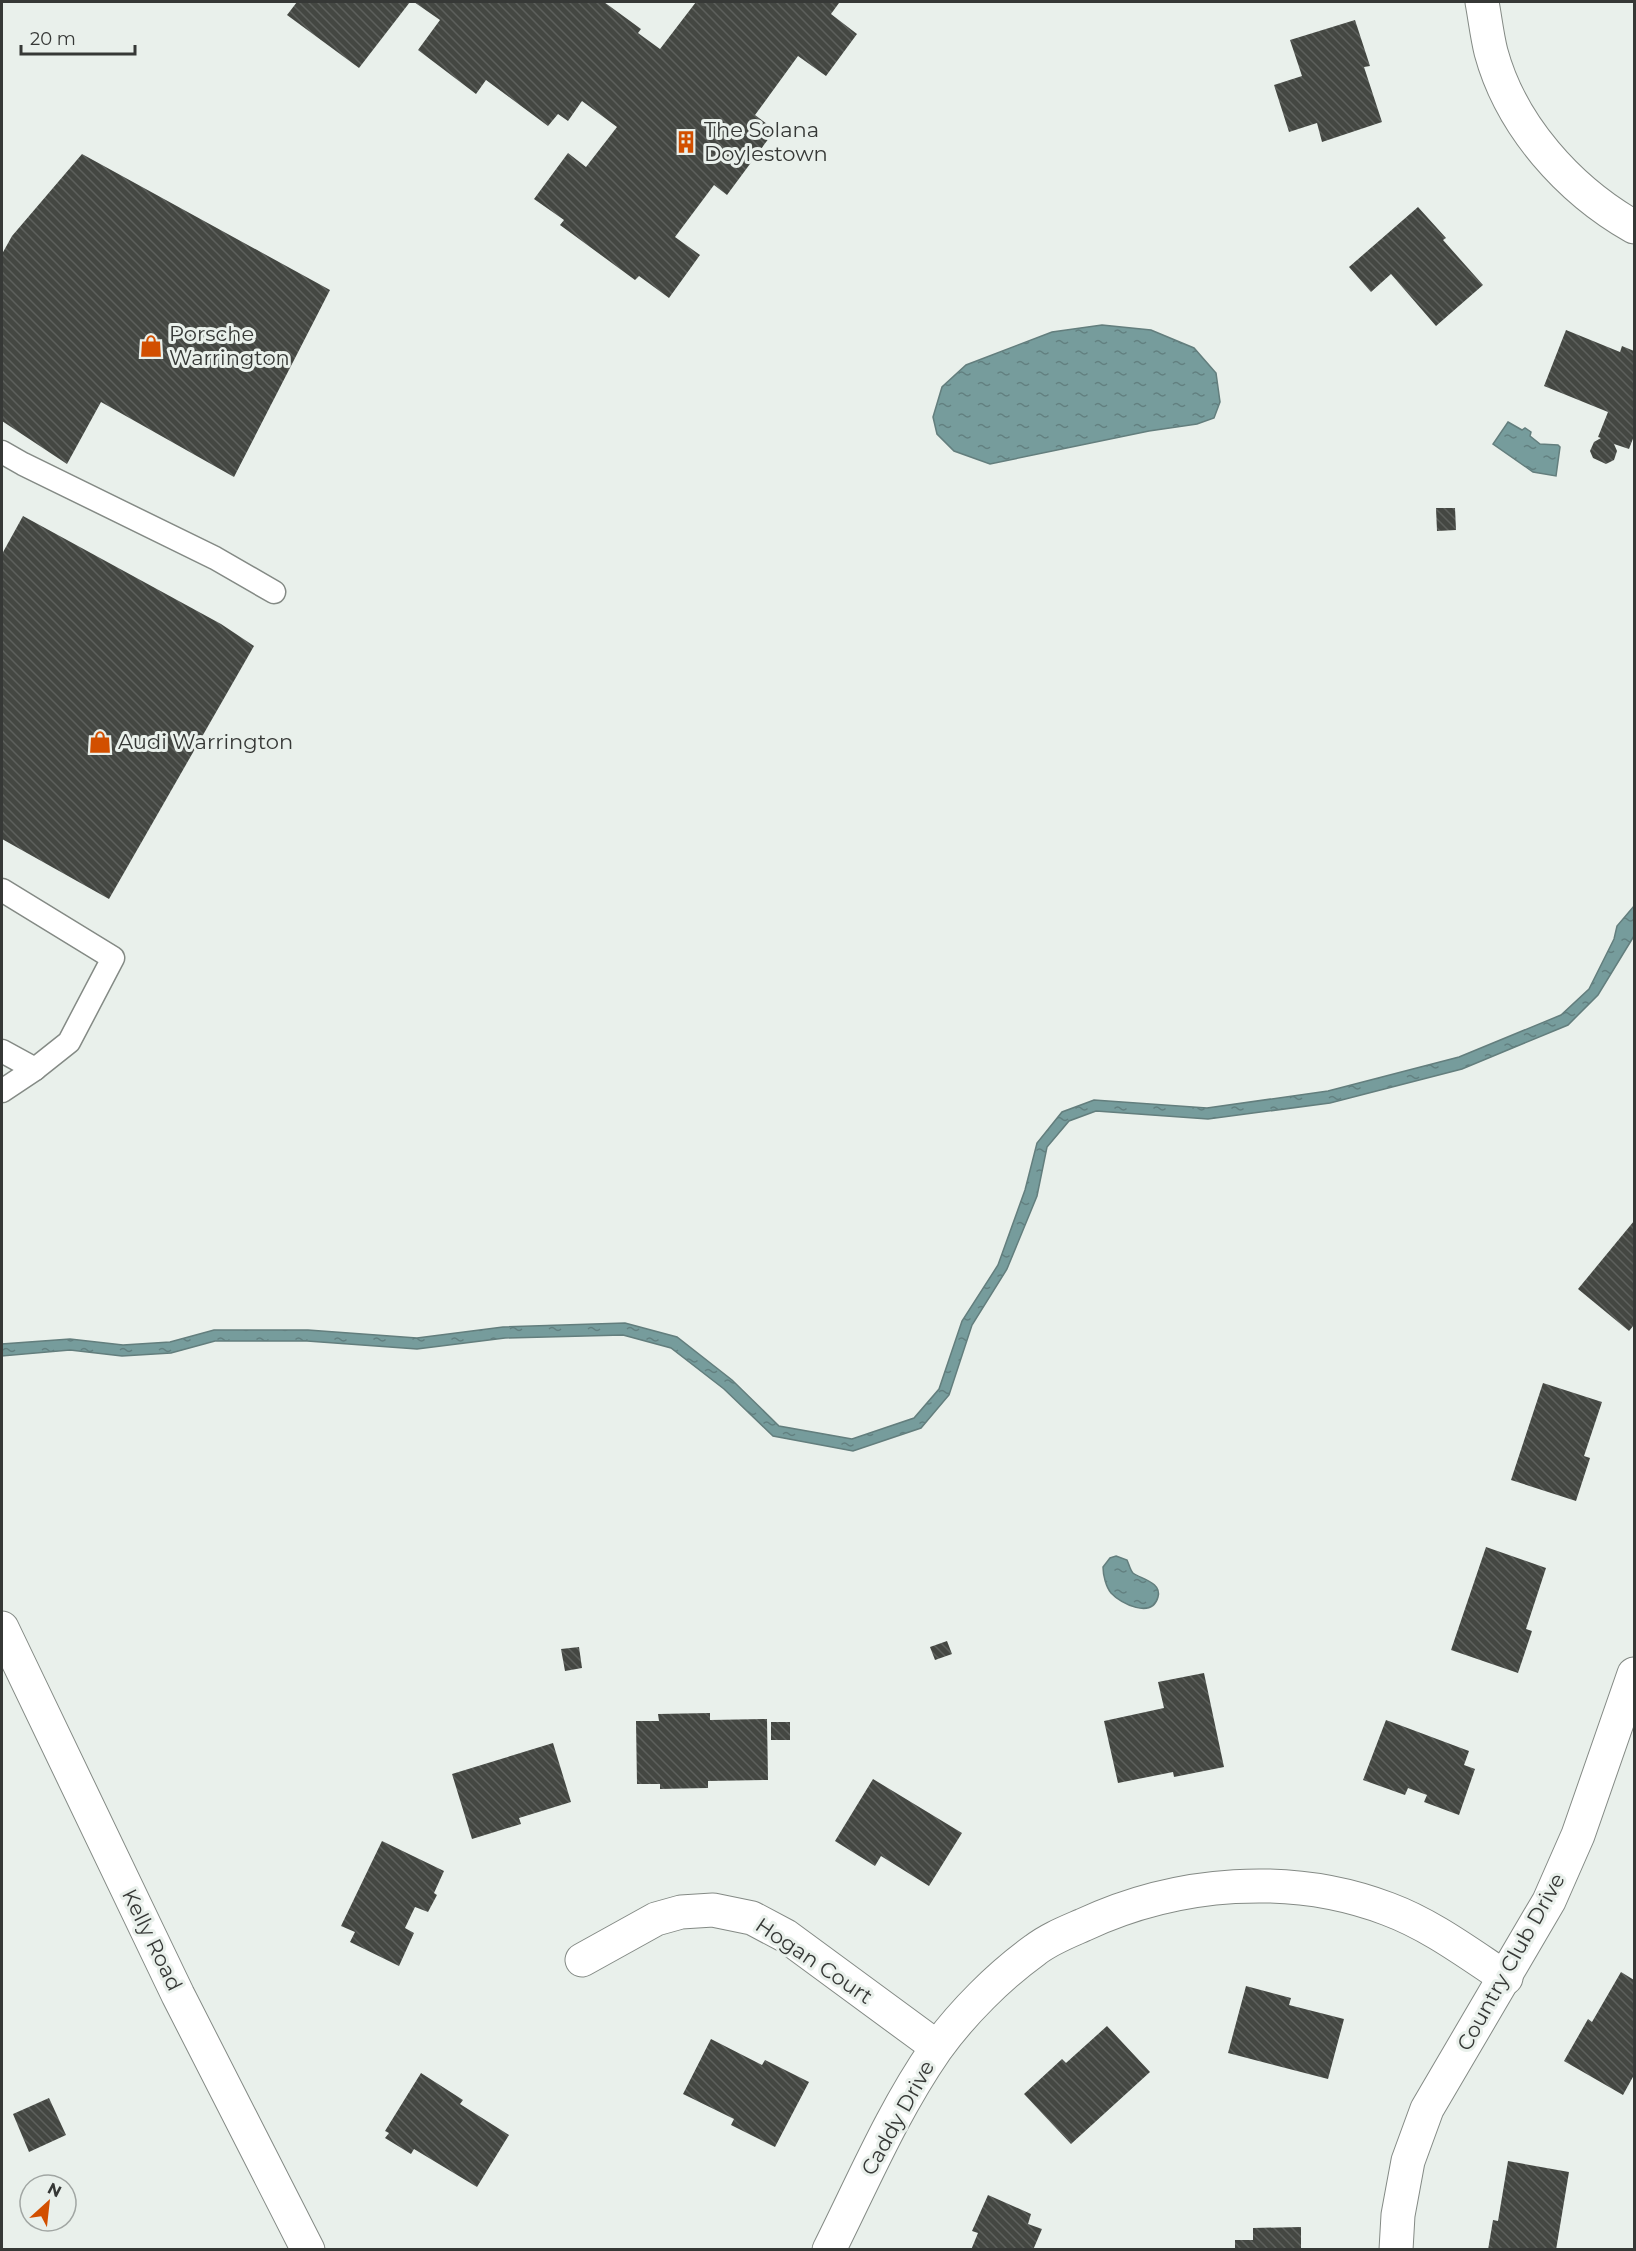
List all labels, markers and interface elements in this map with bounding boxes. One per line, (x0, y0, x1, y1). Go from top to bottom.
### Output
scale bar (21, 18, 135, 56)
text: 20 m (30, 28, 76, 50)
place label: The Solana Doylestown (704, 117, 828, 166)
building icon: The Solana Doylestown (673, 129, 699, 155)
place label: Porsche Warrington (169, 321, 290, 370)
shop icon: Porsche Warrington (138, 333, 164, 359)
shop icon: Audi Warrington (87, 729, 113, 755)
place label: Audi Warrington (118, 729, 293, 754)
street label: Country Club Drive (1451, 1869, 1570, 2055)
street label: Kelly Road (117, 1885, 188, 1995)
street label: Hogan Court (751, 1912, 878, 2009)
street label: Caddy Drive (856, 2056, 939, 2180)
north arrow (18, 2173, 78, 2233)
text: N (45, 2179, 65, 2201)

